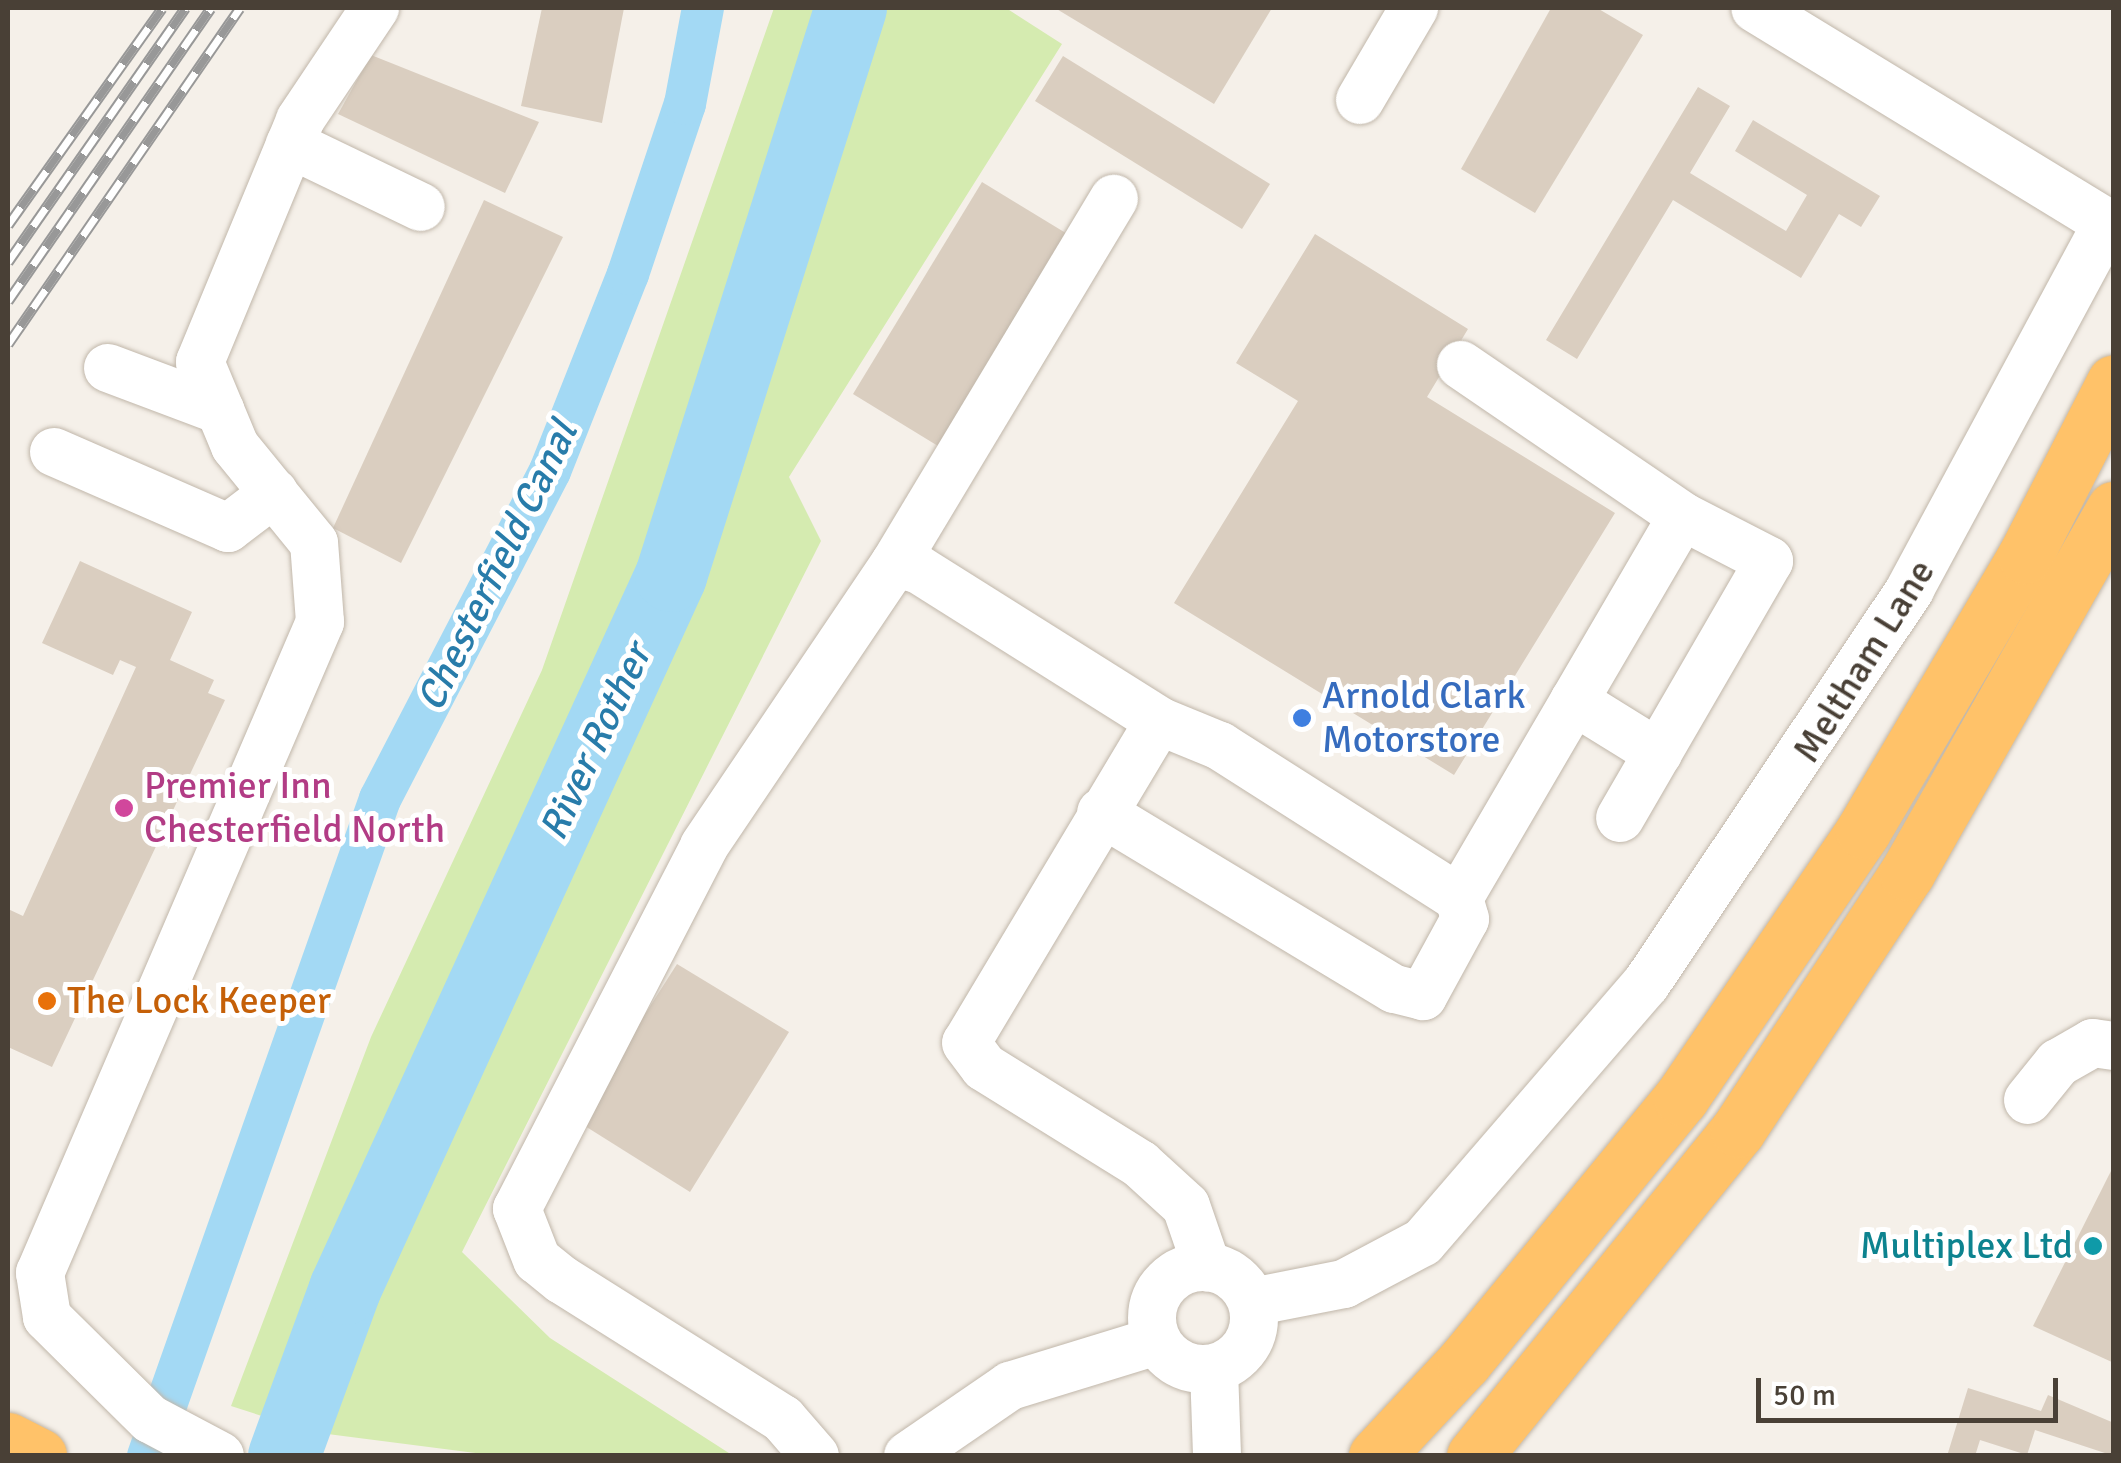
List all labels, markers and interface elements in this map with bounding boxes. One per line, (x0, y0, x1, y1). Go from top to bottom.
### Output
water label: Chesterfield Canal (406, 414, 588, 718)
street label: Meltham Lane (1784, 551, 1944, 771)
water label: River Rother (529, 637, 661, 847)
place label: Arnold Clark Motorstore (1322, 673, 1526, 762)
marker: Arnold Clark Motorstore (1291, 707, 1313, 729)
place label: Premier Inn Chesterfield North (144, 763, 445, 852)
marker: Premier Inn Chesterfield North (113, 797, 135, 819)
place label: The Lock Keeper (67, 978, 331, 1024)
marker: The Lock Keeper (36, 990, 58, 1012)
place label: Multiplex Ltd (1860, 1223, 2073, 1269)
marker: Multiplex Ltd (2082, 1235, 2104, 1257)
scale bar (1761, 1358, 2064, 1420)
text: 50 m (1773, 1377, 1836, 1414)

